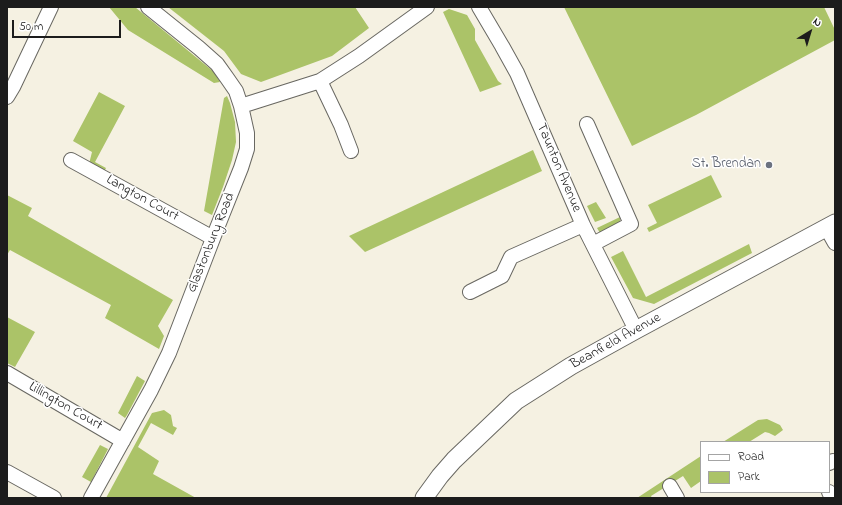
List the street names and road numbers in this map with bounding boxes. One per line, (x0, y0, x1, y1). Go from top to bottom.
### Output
street label: Taunton Avenue (532, 121, 584, 215)
street label: Langton Court (103, 172, 181, 226)
street label: Glastonbury Road (184, 191, 240, 295)
street label: Beanfield Avenue (568, 310, 664, 374)
street label: Lillington Court (25, 379, 105, 435)

